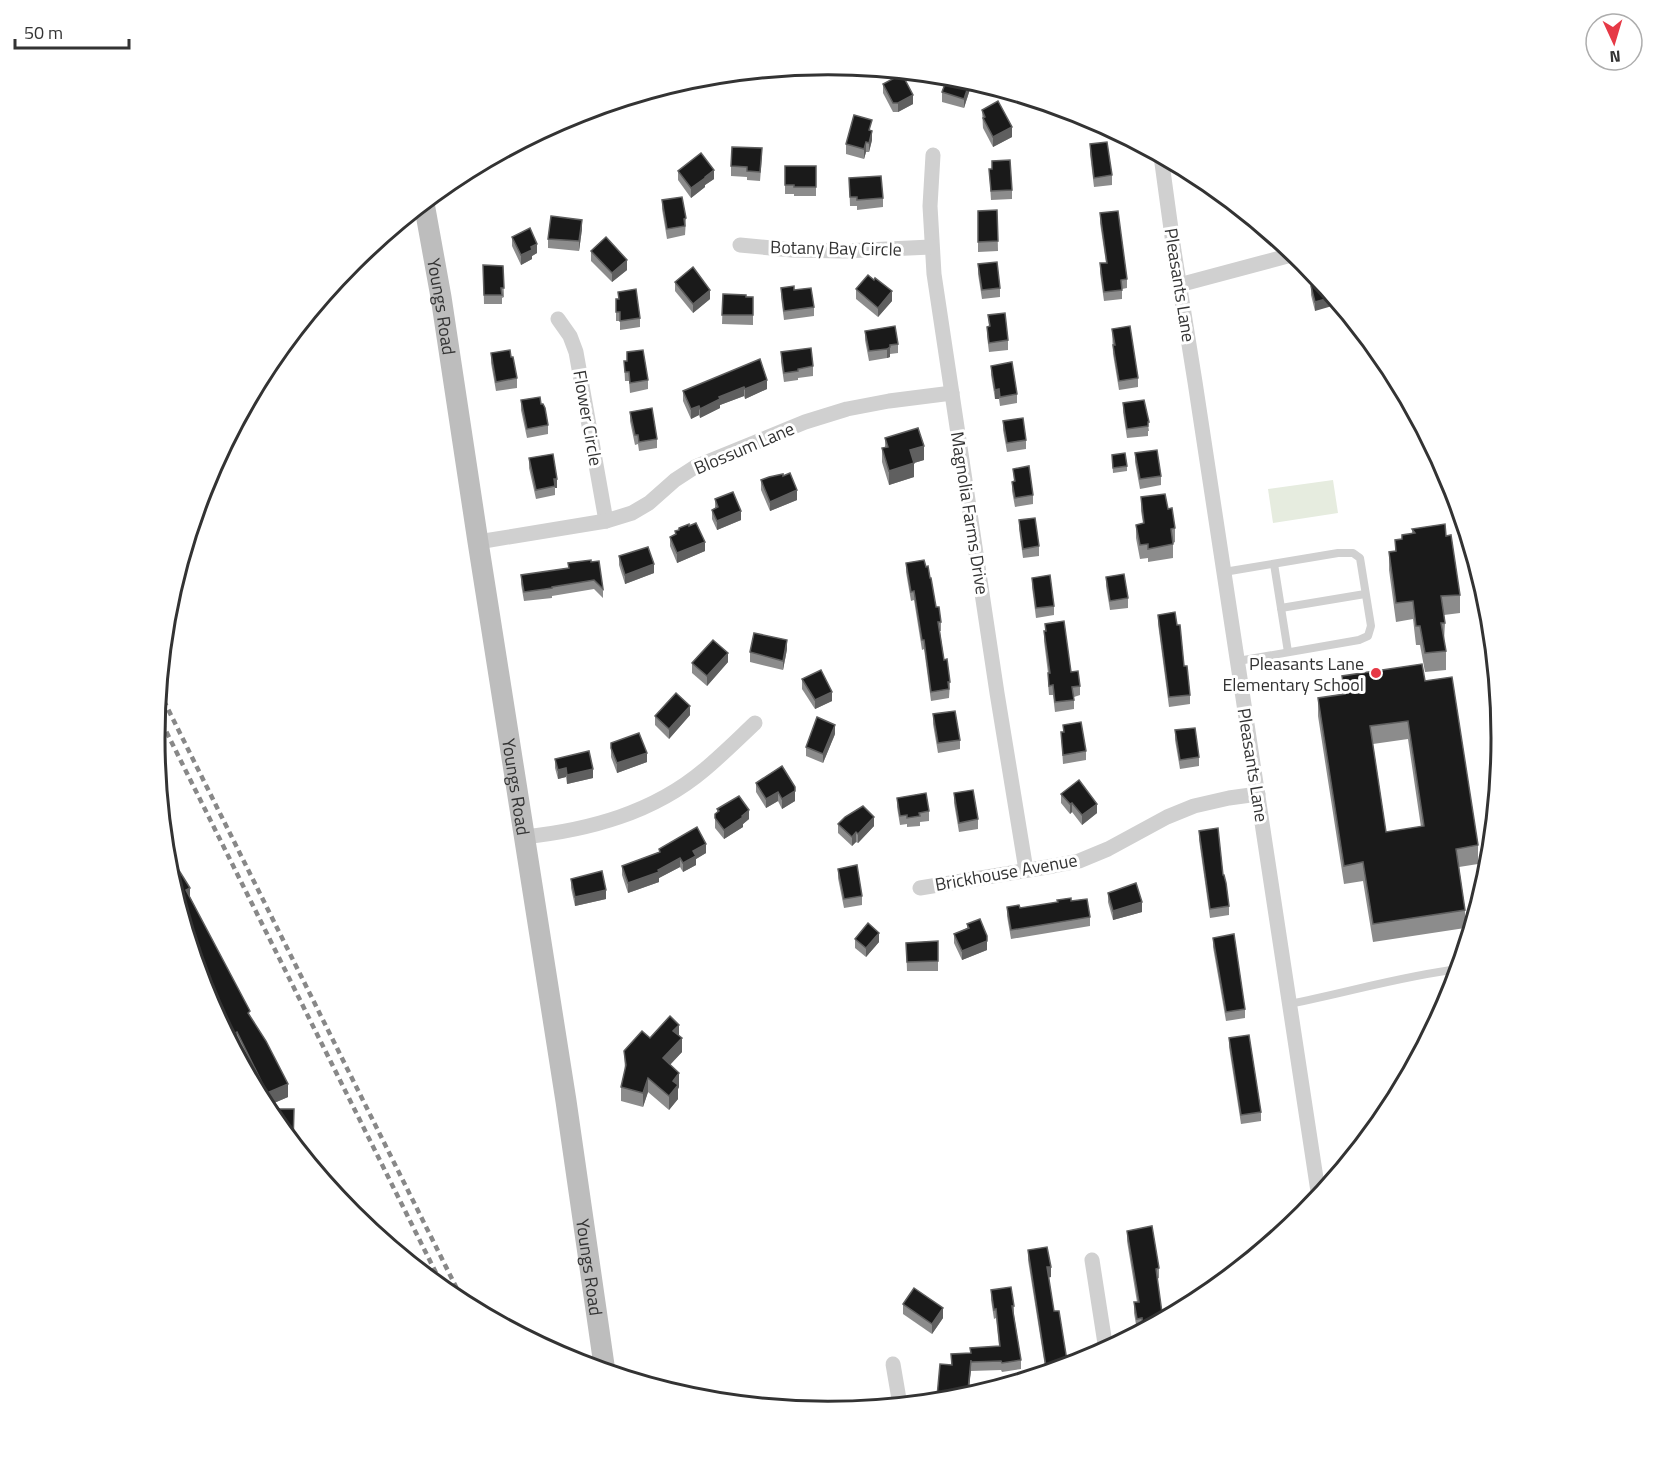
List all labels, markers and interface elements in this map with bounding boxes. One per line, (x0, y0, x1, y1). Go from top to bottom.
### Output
scale bar (15, 12, 129, 50)
north arrow (1584, 12, 1644, 72)
text: 50 m (24, 19, 63, 46)
text: N (1609, 45, 1621, 69)
street label: Pleasants Lane (1158, 226, 1202, 344)
street label: Botany Bay Circle (770, 233, 902, 263)
street label: Youngs Road (421, 256, 463, 357)
street label: Flower Circle (566, 368, 610, 468)
street label: Blossum Lane (690, 415, 798, 481)
street label: Magnolia Farms Drive (944, 430, 996, 596)
place label: Pleasants Lane Elementary School (1222, 650, 1364, 698)
marker: Pleasants Lane Elementary School (1369, 666, 1383, 680)
street label: Pleasants Lane (1231, 706, 1275, 824)
street label: Youngs Road (496, 736, 537, 837)
street label: Brickhouse Avenue (933, 846, 1079, 898)
street label: Youngs Road (570, 1217, 610, 1317)

